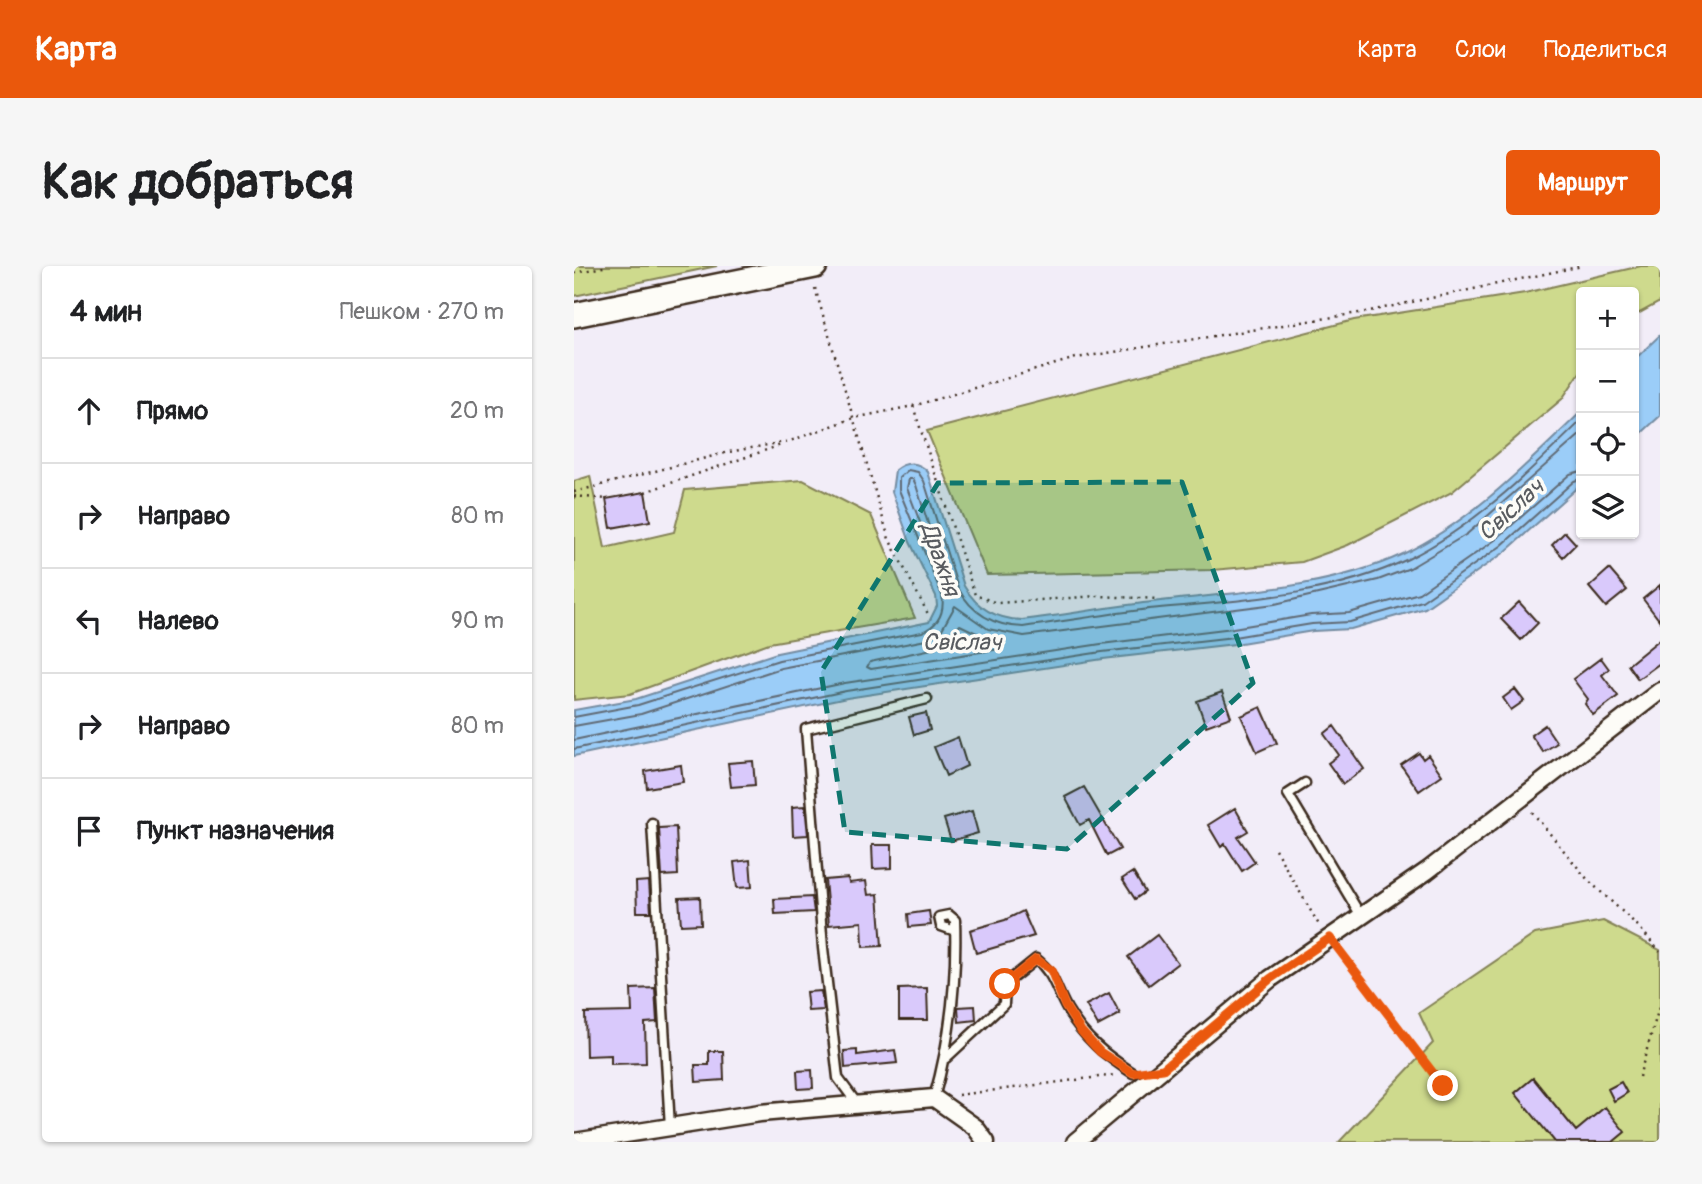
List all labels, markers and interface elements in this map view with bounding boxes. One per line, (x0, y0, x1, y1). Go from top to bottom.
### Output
text: Карта (35, 29, 117, 70)
text: Карта (1357, 35, 1417, 64)
text: Слои (1455, 35, 1506, 64)
text: Поделиться (1544, 35, 1667, 64)
button: Маршрут (1506, 150, 1660, 215)
text: Как добраться (42, 152, 354, 213)
map controls (1576, 287, 1639, 539)
button: + (1576, 287, 1639, 350)
text: 4 мин (70, 293, 142, 330)
text: Пешком · 270 m (340, 297, 504, 326)
button: − (1576, 350, 1639, 413)
icon: ahead (70, 392, 108, 430)
text: Прямо (137, 395, 208, 427)
text: 20 m (450, 396, 504, 425)
button: locate (1576, 413, 1639, 476)
water label: Свіслач (1472, 472, 1551, 547)
button: layers (1576, 476, 1639, 539)
icon: right (70, 497, 108, 535)
text: Направо (137, 500, 230, 532)
text: 80 m (451, 501, 504, 530)
water label: Дражня (914, 518, 967, 602)
icon: left (70, 602, 108, 640)
text: Налево (137, 605, 219, 637)
text: 90 m (451, 606, 504, 635)
water label: Свіслач (923, 628, 1003, 657)
icon: right (70, 707, 108, 745)
text: Направо (137, 710, 230, 742)
text: 80 m (451, 711, 504, 740)
icon: arrive (70, 812, 108, 850)
text: Пункт назначения (137, 815, 334, 847)
route start (989, 968, 1020, 999)
route end (1427, 1070, 1458, 1101)

